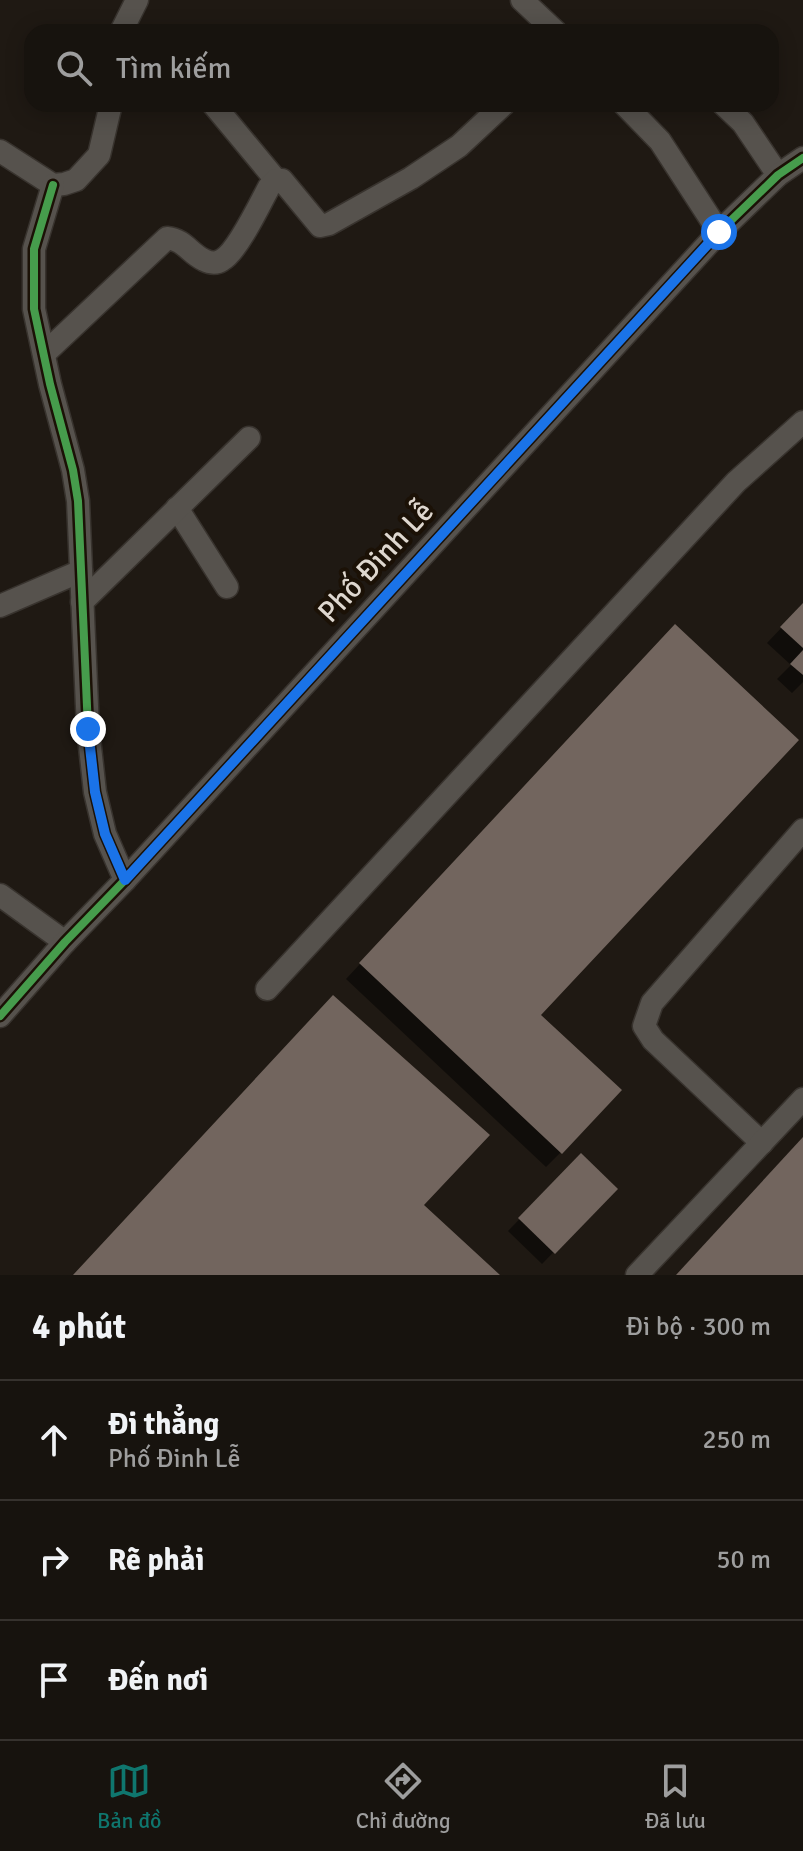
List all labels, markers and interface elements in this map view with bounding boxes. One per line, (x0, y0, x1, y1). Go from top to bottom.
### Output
search box (24, 24, 779, 112)
icon: search (52, 46, 96, 90)
text: Tìm kiếm (116, 50, 231, 87)
route start (701, 214, 737, 250)
street label: Phố Đinh Lễ (310, 494, 442, 630)
route end (70, 711, 106, 747)
text: 4 phút (32, 1306, 126, 1348)
text: Đi bộ · 300 m (626, 1311, 771, 1343)
text: Đi thẳng (108, 1406, 219, 1443)
icon: ahead (32, 1418, 76, 1462)
text: 250 m (702, 1424, 771, 1456)
text: Phố Đinh Lễ (108, 1443, 240, 1475)
icon: right (32, 1538, 76, 1582)
text: Rẽ phải (108, 1542, 204, 1579)
text: 50 m (716, 1544, 771, 1576)
icon: arrive (32, 1658, 76, 1702)
text: Đến nơi (108, 1662, 208, 1699)
tab: Bản đồ (97, 1759, 162, 1834)
tab: Chỉ đường (356, 1759, 451, 1834)
tab: Đã lưu (645, 1759, 706, 1834)

